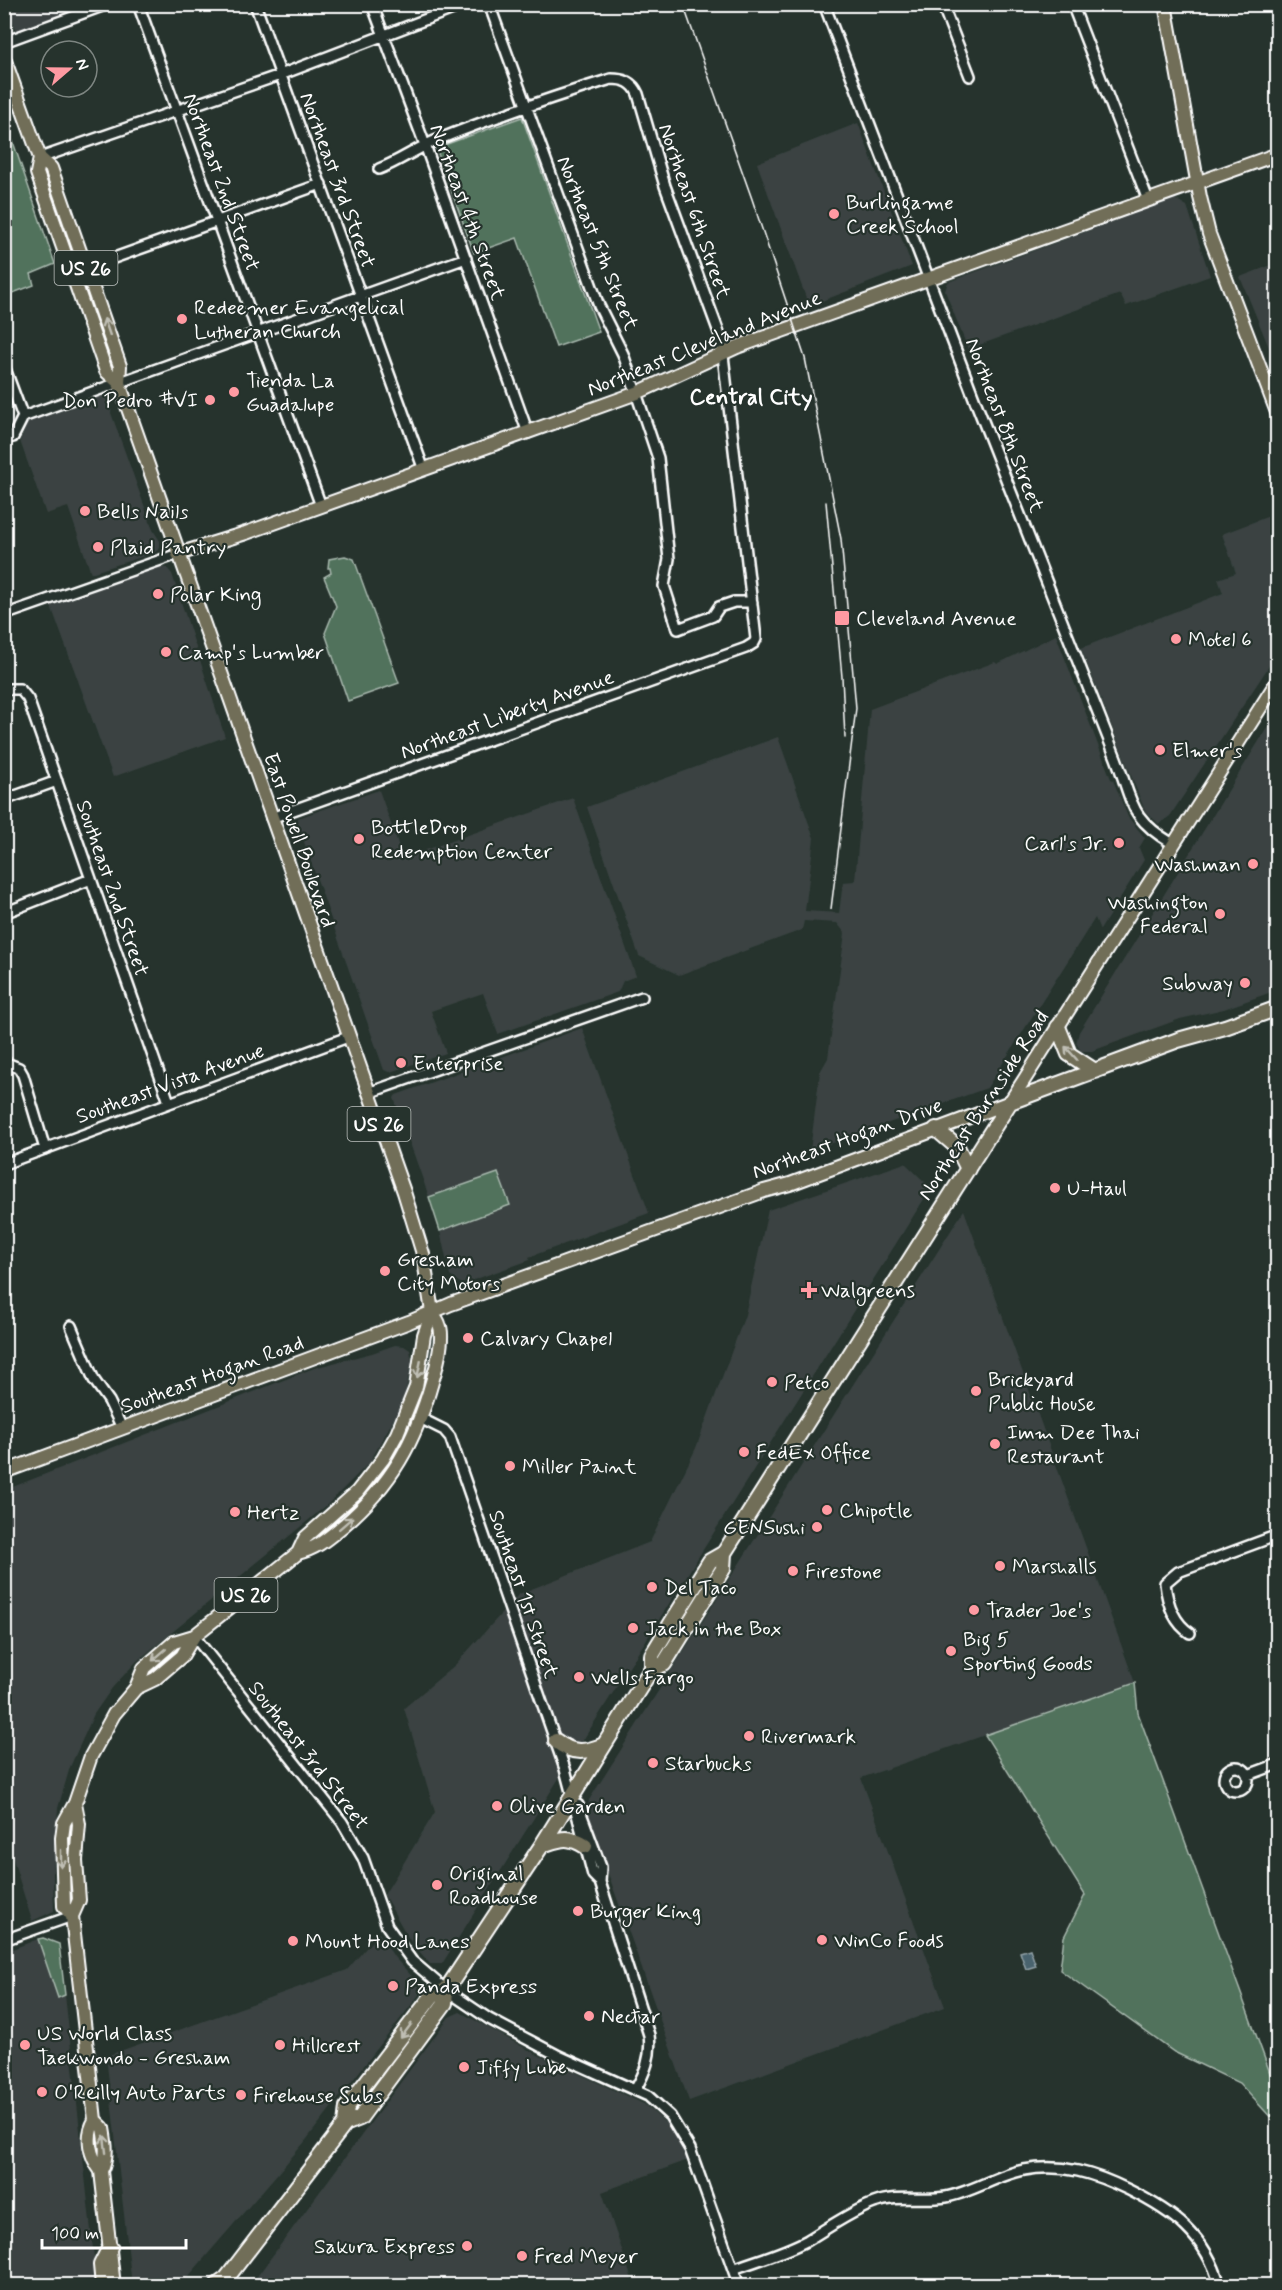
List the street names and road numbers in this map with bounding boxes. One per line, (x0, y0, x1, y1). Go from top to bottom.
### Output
street label: Northeast 2nd Street (176, 89, 266, 275)
street label: Northeast 3rd Street (292, 89, 382, 272)
street label: Northeast 6th Street (651, 120, 737, 303)
street label: Northeast 4th Street (422, 121, 512, 305)
street label: Northeast 5th Street (549, 152, 645, 335)
road number: US 26 (54, 251, 118, 285)
street label: Northeast Cleveland Avenue (583, 284, 826, 404)
street label: Northeast 8th Street (958, 334, 1050, 517)
street label: Northeast Liberty Avenue (397, 663, 618, 767)
street label: East Powell Boulevard (256, 749, 342, 931)
street label: Southeast 2nd Street (69, 796, 155, 980)
street label: Northeast Burnside Road (912, 1005, 1056, 1206)
street label: Southeast Vista Avenue (72, 1037, 268, 1131)
street label: Northeast Hogan Drive (748, 1092, 947, 1188)
road number: US 26 (348, 1107, 410, 1141)
street label: Southeast Hogan Road (117, 1329, 308, 1423)
street label: Southeast 1st Street (481, 1507, 565, 1683)
road number: US 26 (214, 1578, 278, 1612)
street label: Southeast 3rd Street (241, 1675, 375, 1836)

